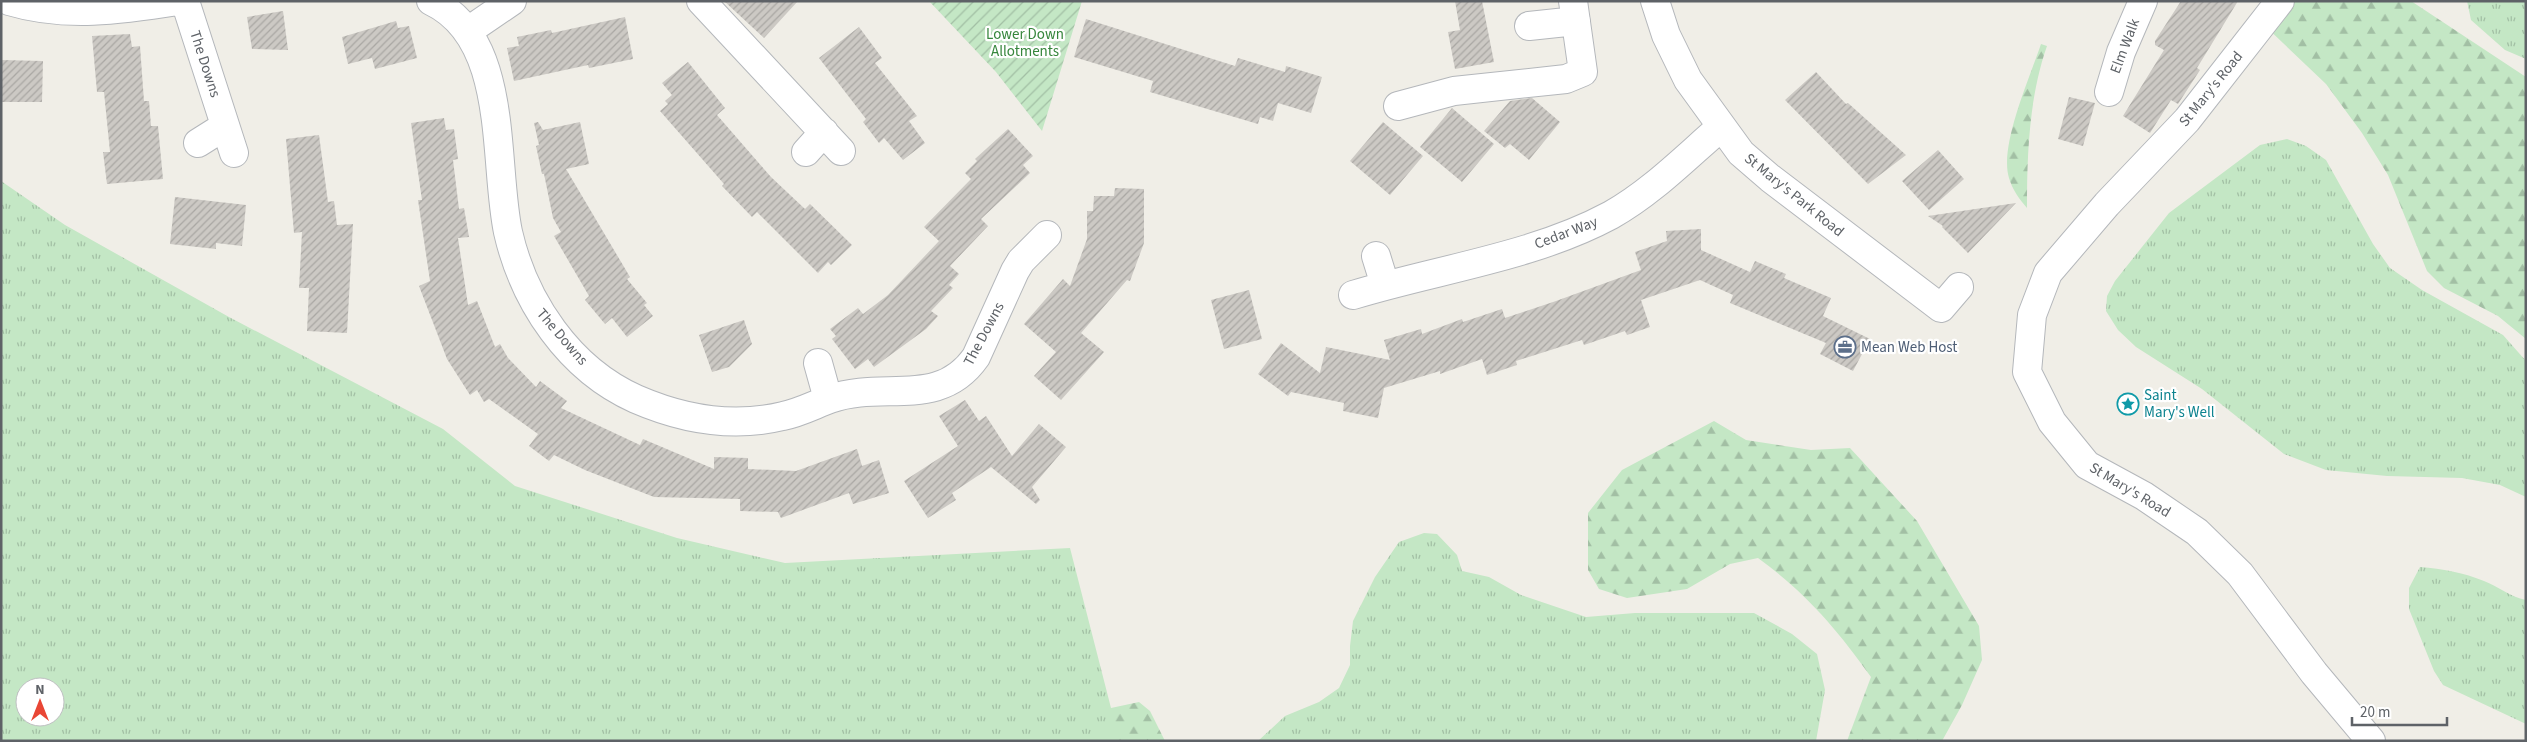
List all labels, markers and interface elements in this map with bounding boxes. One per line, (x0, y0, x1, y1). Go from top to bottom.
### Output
street label: Elm Walk (2105, 15, 2145, 77)
park label: Lower Down Allotments (986, 24, 1064, 62)
street label: The Downs (184, 28, 226, 100)
street label: St Mary's Road (2174, 47, 2248, 131)
street label: St Mary's Park Road (1740, 148, 1848, 242)
street label: Cedar Way (1531, 211, 1601, 255)
street label: The Downs (958, 299, 1010, 369)
street label: The Downs (531, 304, 593, 370)
office icon: Mean Web Host (1833, 335, 1857, 359)
place label: Mean Web Host (1861, 337, 1957, 358)
place label: Saint Mary's Well (2144, 385, 2215, 423)
place icon: Saint Mary's Well (2116, 392, 2140, 416)
street label: St Mary's Road (2085, 457, 2175, 523)
north arrow (15, 677, 65, 727)
text: N (35, 680, 45, 700)
scale bar (2352, 694, 2447, 726)
text: 20 m (2360, 702, 2390, 723)

